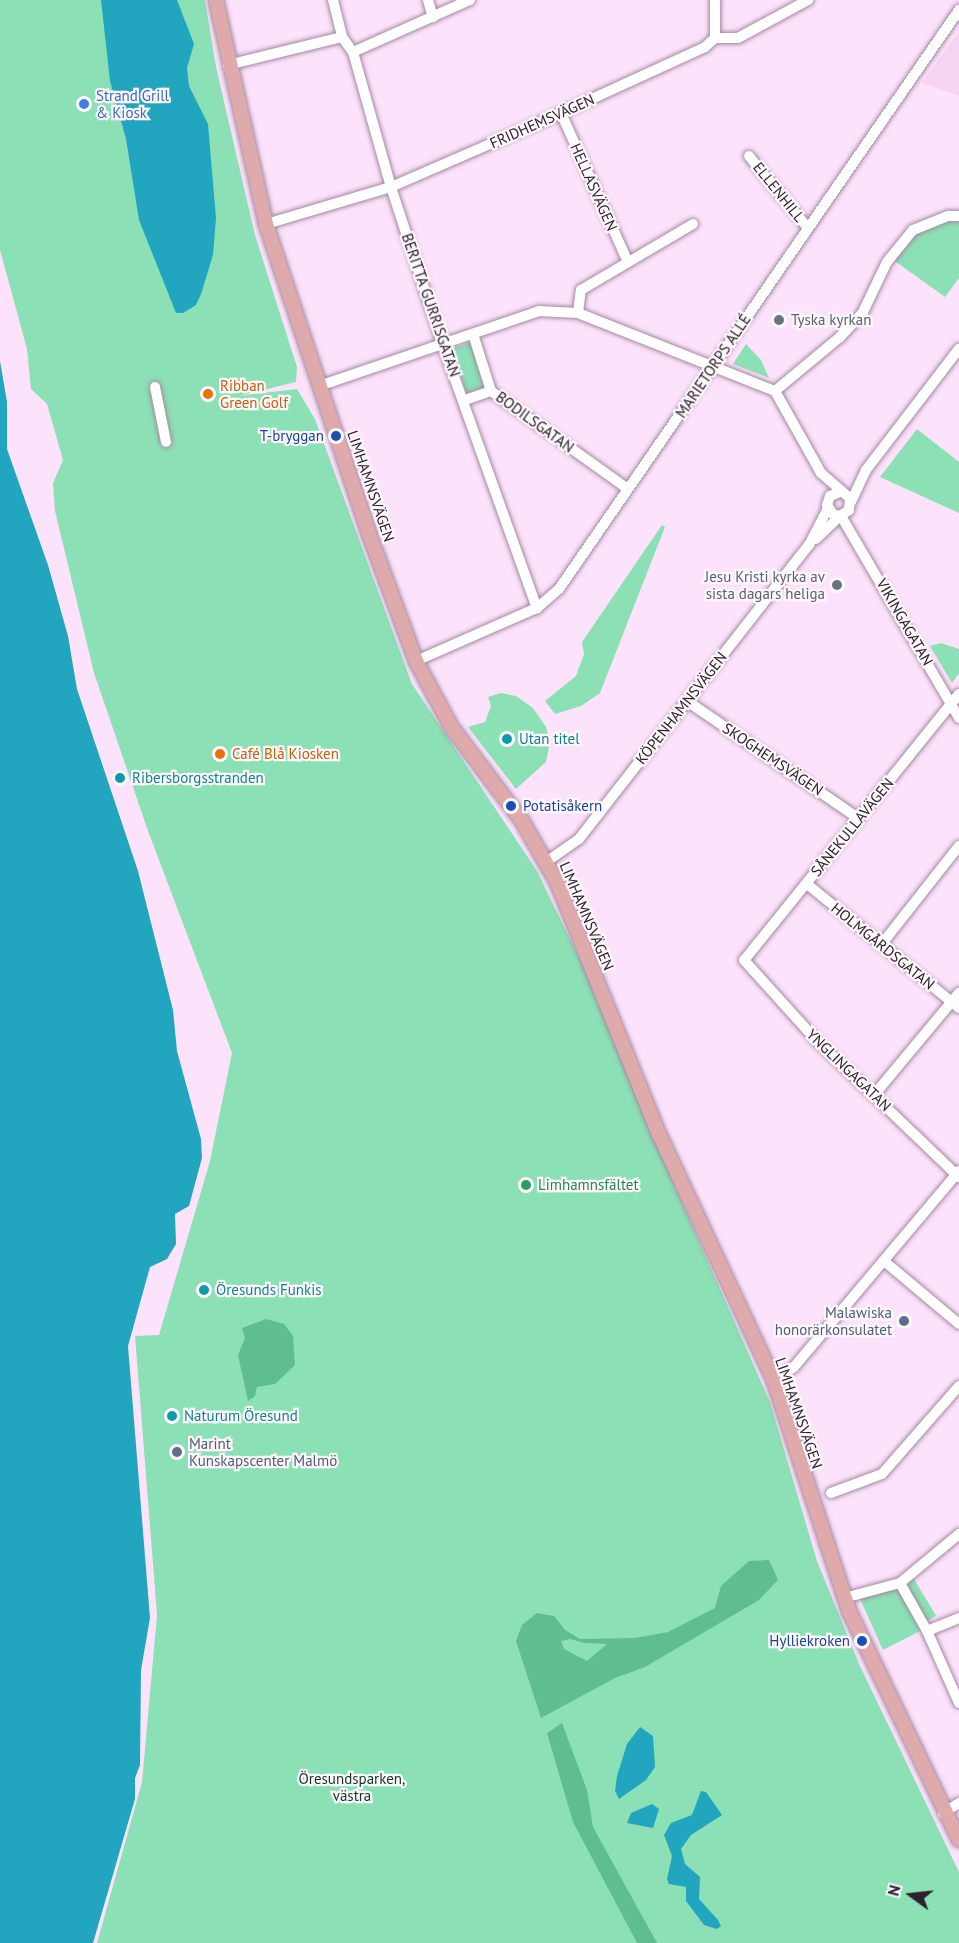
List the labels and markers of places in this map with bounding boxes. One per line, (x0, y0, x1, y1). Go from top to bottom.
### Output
place label: Strand Grill & Kiosk (96, 86, 169, 121)
marker: Strand Grill & Kiosk (77, 97, 91, 111)
place label: Tyska kyrkan (791, 311, 871, 329)
marker: Tyska kyrkan (772, 313, 786, 327)
place label: Ribban Green Golf (220, 376, 288, 411)
marker: Ribban Green Golf (201, 387, 215, 401)
place label: T-bryggan (260, 427, 324, 445)
marker: T-bryggan (329, 429, 343, 443)
place label: Jesu Kristi kyrka av sista dagars heliga (705, 567, 825, 602)
marker: Jesu Kristi kyrka av sista dagars heliga (830, 578, 844, 592)
place label: Utan titel (519, 730, 580, 748)
marker: Utan titel (500, 732, 514, 746)
place label: Café Blå Kiosken (232, 745, 339, 763)
marker: Café Blå Kiosken (213, 747, 227, 761)
place label: Ribersborgsstranden (132, 769, 264, 787)
marker: Ribersborgsstranden (113, 771, 127, 785)
place label: Potatisåkern (523, 797, 602, 815)
marker: Potatisåkern (504, 799, 518, 813)
place label: Limhamnsfältet (538, 1176, 639, 1194)
marker: Limhamnsfältet (519, 1178, 533, 1192)
place label: Öresunds Funkis (216, 1281, 322, 1299)
marker: Öresunds Funkis (197, 1283, 211, 1297)
place label: Malawiska honorärkonsulatet (775, 1303, 892, 1338)
marker: Malawiska honorärkonsulatet (897, 1314, 911, 1328)
place label: Naturum Öresund (184, 1407, 298, 1425)
marker: Naturum Öresund (165, 1409, 179, 1423)
place label: Marint Kunskapscenter Malmö (189, 1434, 337, 1469)
marker: Marint Kunskapscenter Malmö (170, 1445, 184, 1459)
place label: Hylliekroken (769, 1632, 850, 1650)
marker: Hylliekroken (855, 1634, 869, 1648)

